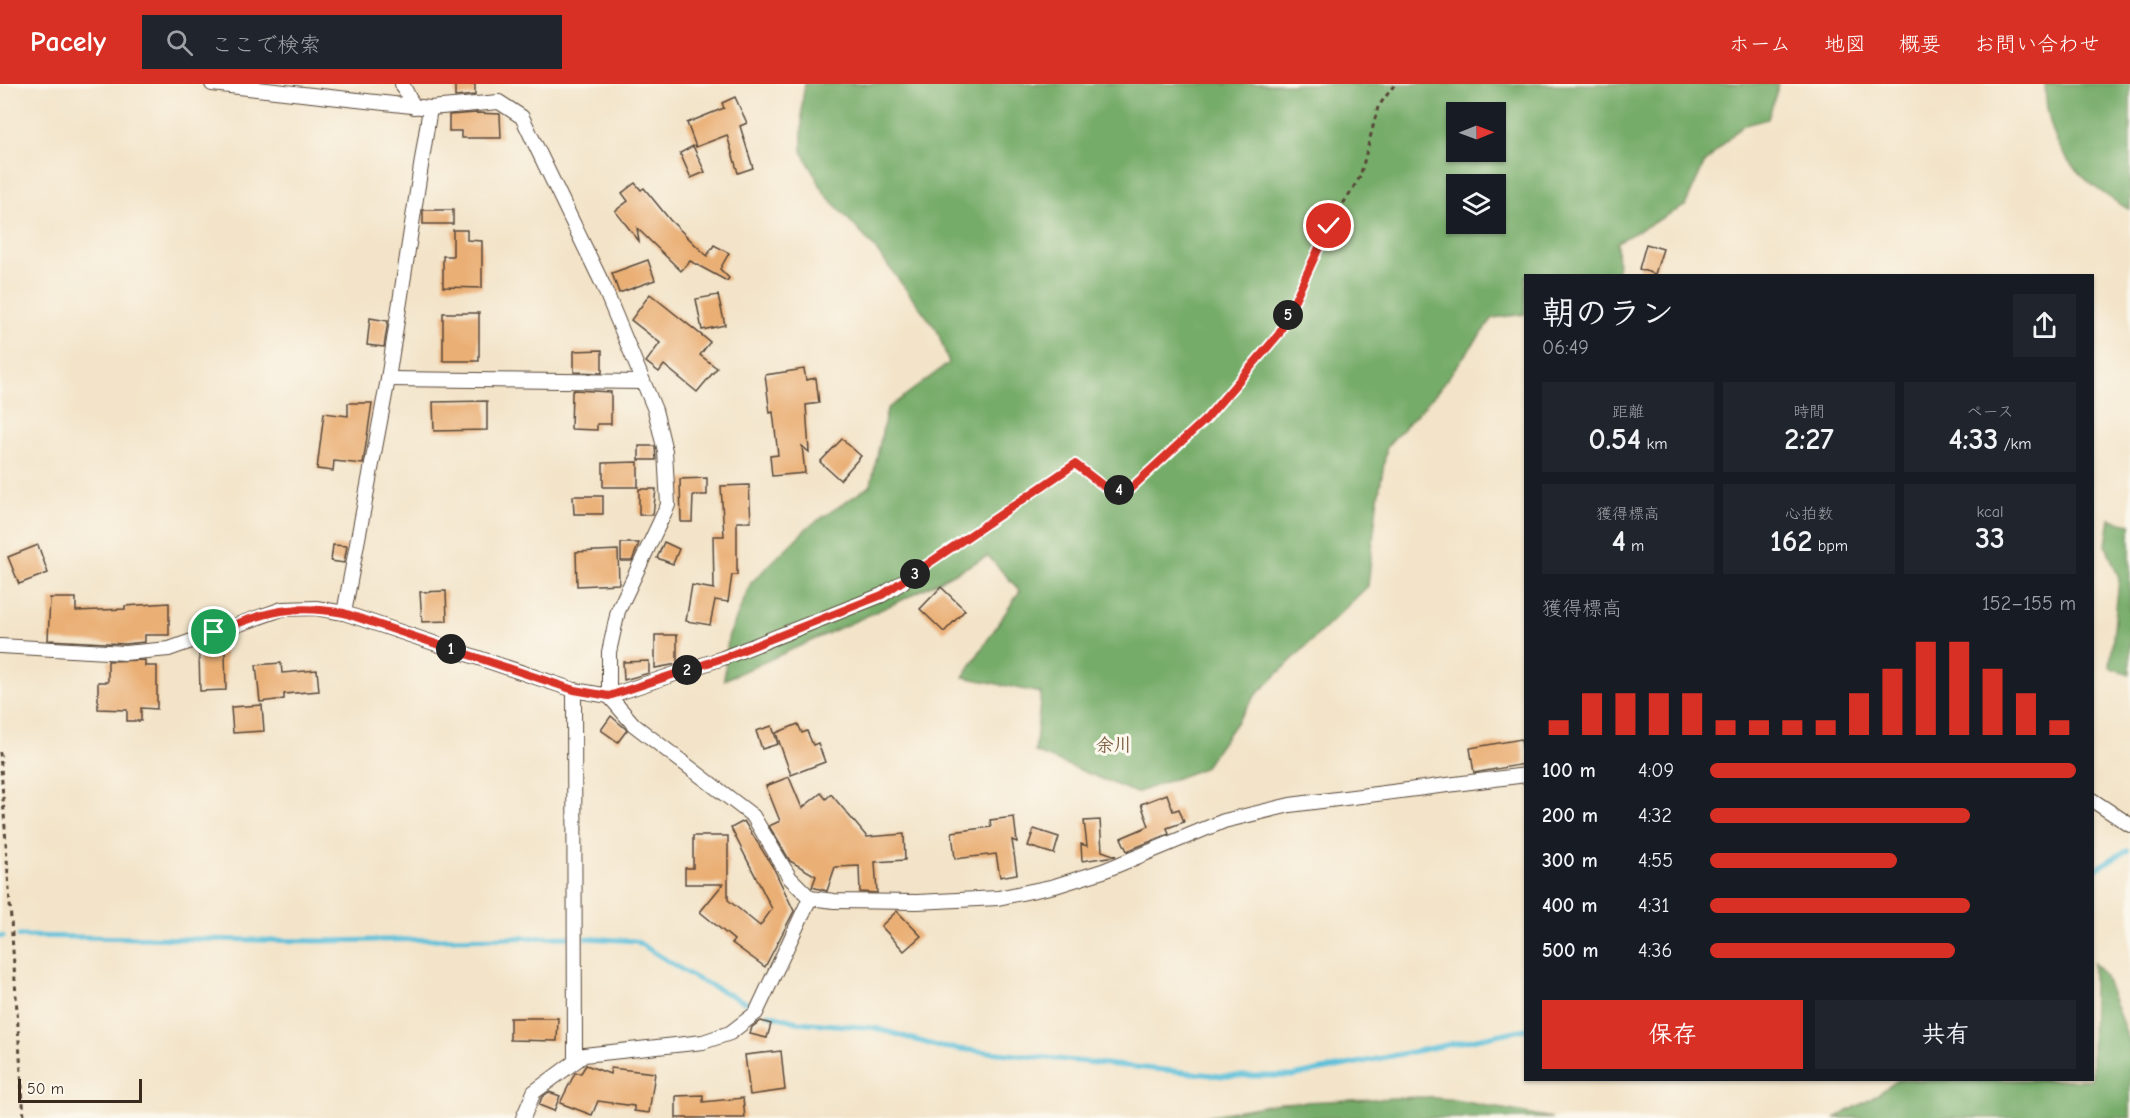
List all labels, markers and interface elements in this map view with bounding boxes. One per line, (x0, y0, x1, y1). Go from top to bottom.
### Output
search box (142, 15, 562, 69)
text: Pacely (30, 26, 106, 58)
icon: search (163, 26, 196, 59)
text: ここで検索 (211, 32, 321, 58)
text: ホーム (1729, 32, 1791, 56)
text: 地図 (1824, 32, 1866, 56)
text: 概要 (1899, 32, 1941, 56)
text: お問い合わせ (1974, 32, 2100, 56)
north arrow (1446, 102, 1506, 162)
map controls (1446, 102, 1506, 234)
button: layers (1446, 174, 1506, 234)
pin (1303, 200, 1354, 251)
icon: check (1312, 209, 1345, 242)
text: 朝のラン (1542, 294, 1674, 332)
button: share (2013, 294, 2076, 357)
pin: 5 (1273, 300, 1303, 330)
text: 5 (1284, 306, 1292, 324)
text: 06:49 (1542, 336, 1589, 359)
text: 距離 (1612, 403, 1644, 421)
text: 時間 (1793, 403, 1825, 421)
text: ペース (1966, 403, 2014, 421)
text: 0.54 (1589, 422, 1641, 457)
text: 2:27 (1784, 422, 1834, 457)
text: 4:33 (1948, 422, 1998, 457)
text: km (1641, 435, 1667, 453)
text: /km (1998, 435, 2032, 453)
pin: 4 (1104, 475, 1134, 505)
text: 4 (1115, 481, 1123, 499)
text: kcal (1977, 503, 2003, 521)
text: 獲得標高 (1596, 505, 1660, 523)
text: 心拍数 (1785, 505, 1833, 523)
text: 33 (1975, 521, 2005, 556)
text: 4 (1612, 524, 1626, 559)
text: 162 (1770, 524, 1812, 559)
text: m (1626, 537, 1644, 555)
text: bpm (1812, 537, 1848, 555)
pin: 3 (900, 559, 930, 589)
text: 3 (911, 565, 919, 583)
text: 152–155 m (1982, 592, 2076, 615)
text: 獲得標高 (1542, 597, 1622, 620)
pin (188, 606, 239, 657)
icon: arrive (197, 615, 230, 648)
pin: 1 (436, 634, 466, 664)
text: 1 (448, 640, 454, 658)
pin: 2 (672, 655, 702, 685)
text: 2 (683, 661, 691, 679)
district label: 余川 (1096, 735, 1132, 756)
text: 100 m (1542, 759, 1596, 782)
text: 4:09 (1638, 759, 1674, 782)
text: 200 m (1542, 804, 1598, 827)
text: 4:32 (1638, 804, 1672, 827)
text: 300 m (1542, 849, 1598, 872)
text: 4:55 (1638, 849, 1673, 872)
text: 400 m (1542, 894, 1597, 917)
text: 4:31 (1638, 894, 1669, 917)
text: 500 m (1542, 939, 1599, 962)
text: 4:36 (1638, 939, 1672, 962)
button: 保存 (1542, 1000, 1803, 1069)
button: 共有 (1815, 1000, 2076, 1069)
scale bar (18, 1076, 142, 1104)
text: 50 m (27, 1080, 64, 1098)

